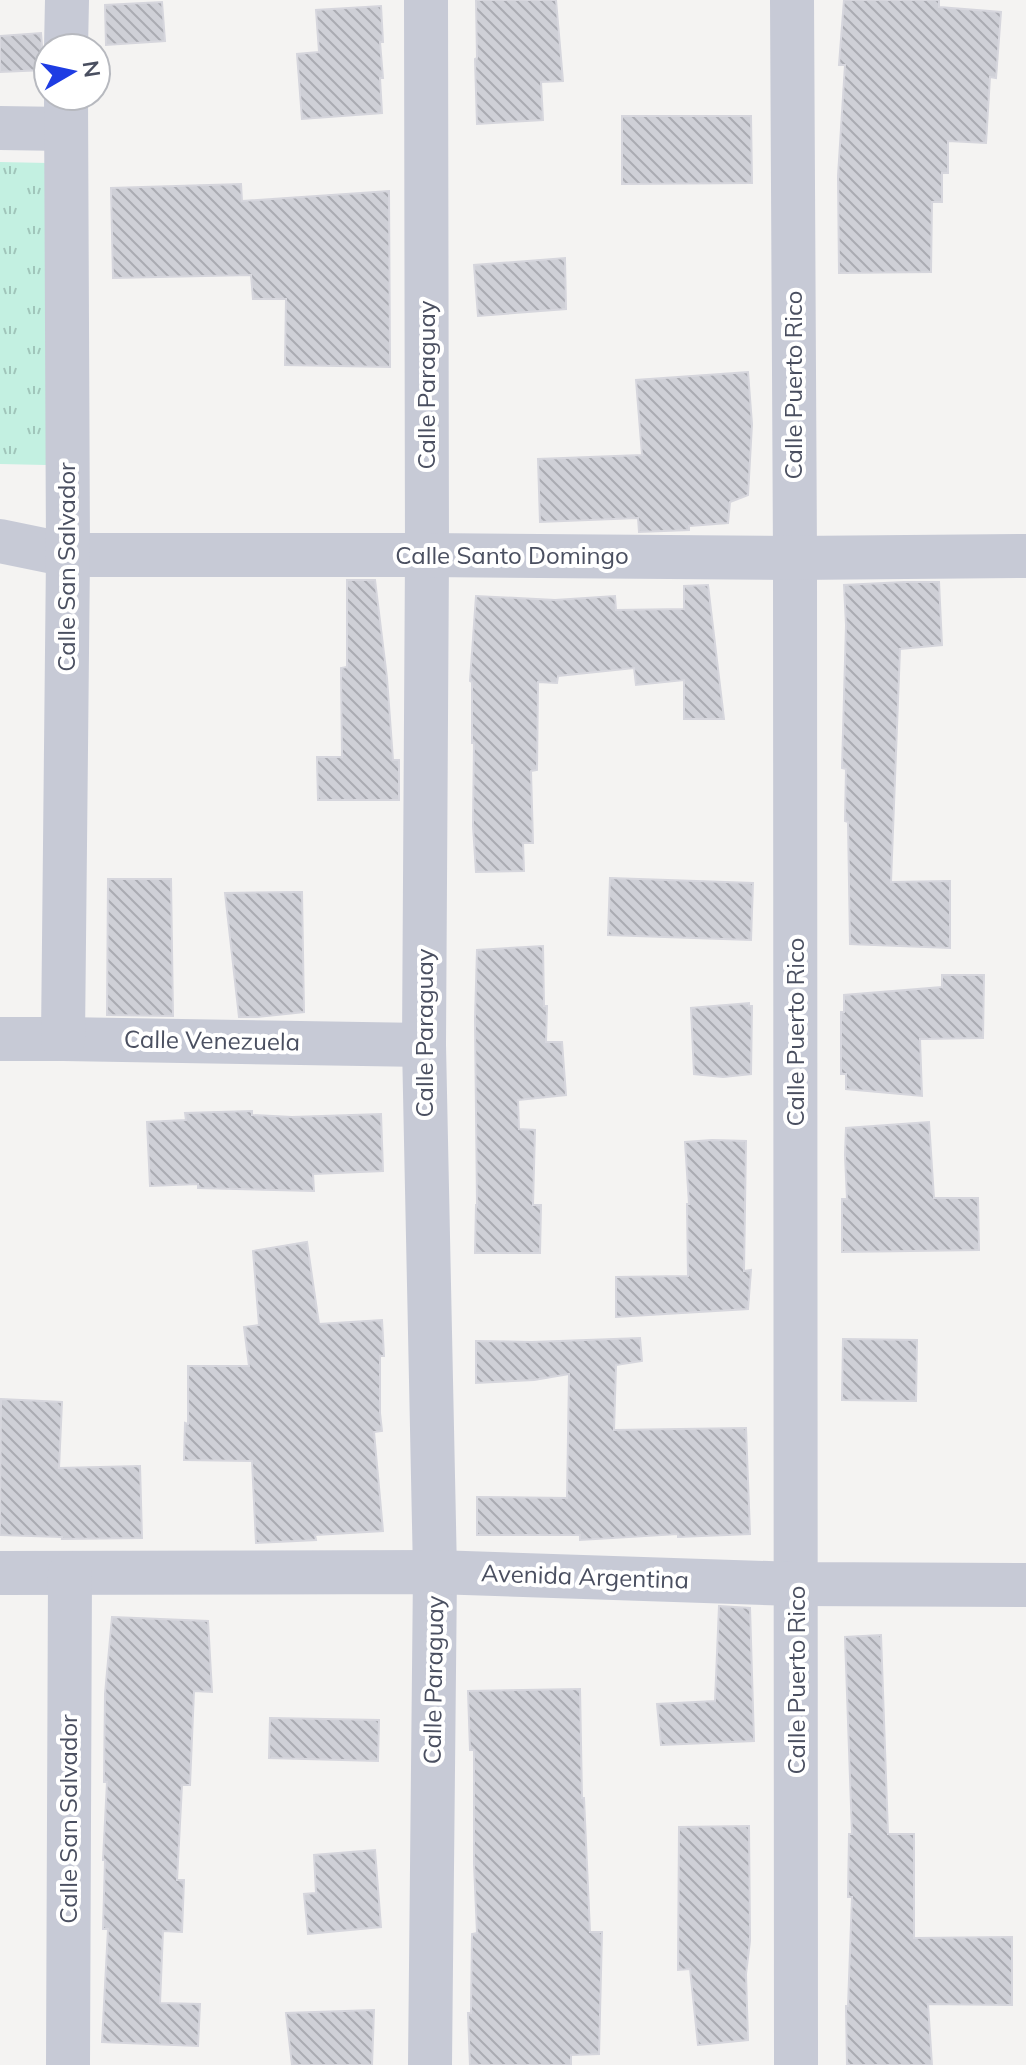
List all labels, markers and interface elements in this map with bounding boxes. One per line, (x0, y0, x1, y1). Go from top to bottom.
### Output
north arrow (32, 32, 112, 112)
text: N (77, 58, 107, 79)
street label: Calle Puerto Rico (778, 291, 808, 479)
street label: Calle Paraguay (411, 300, 441, 469)
street label: Calle San Salvador (51, 462, 81, 672)
street label: Calle Santo Domingo (395, 540, 629, 570)
street label: Calle Puerto Rico (780, 938, 810, 1126)
street label: Calle Paraguay (409, 948, 439, 1117)
street label: Calle Venezuela (124, 1023, 300, 1057)
street label: Avenida Argentina (481, 1557, 689, 1595)
street label: Calle Puerto Rico (781, 1586, 811, 1774)
street label: Calle Paraguay (417, 1595, 449, 1765)
street label: Calle San Salvador (53, 1714, 83, 1924)

